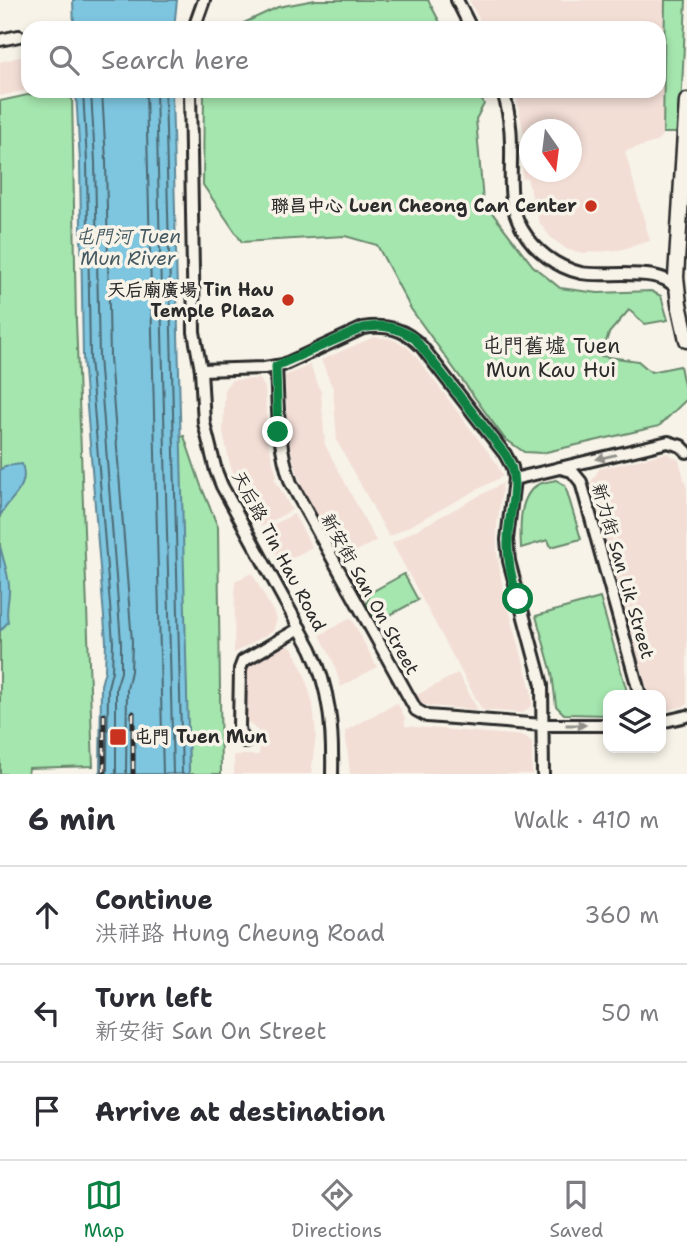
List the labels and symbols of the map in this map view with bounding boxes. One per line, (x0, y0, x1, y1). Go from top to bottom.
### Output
north arrow (519, 119, 582, 182)
place label: 聯昌中心 Luen Cheong Can Center (271, 194, 577, 218)
marker: 聯昌中心 Luen Cheong Can Center (583, 198, 599, 214)
water label: 屯門河 Tuen Mun River (75, 224, 181, 271)
place label: 天后廟廣場 Tin Hau Temple Plaza (107, 278, 275, 323)
marker: 天后廟廣場 Tin Hau Temple Plaza (280, 292, 296, 308)
district label: 屯門舊墟 Tuen Mun Kau Hui (482, 332, 620, 384)
route end (262, 416, 293, 447)
one-way arrow (595, 452, 617, 463)
street label: 天后路 Tin Hau Road (226, 467, 332, 635)
street label: 新力街 San Lik Street (586, 480, 660, 662)
street label: 新安街 San On Street (316, 509, 425, 679)
route start (502, 583, 533, 614)
one-way arrow (565, 720, 587, 731)
place label: 屯門 Tuen Mun (134, 725, 267, 749)
marker: 屯門 Tuen Mun (108, 727, 128, 747)

